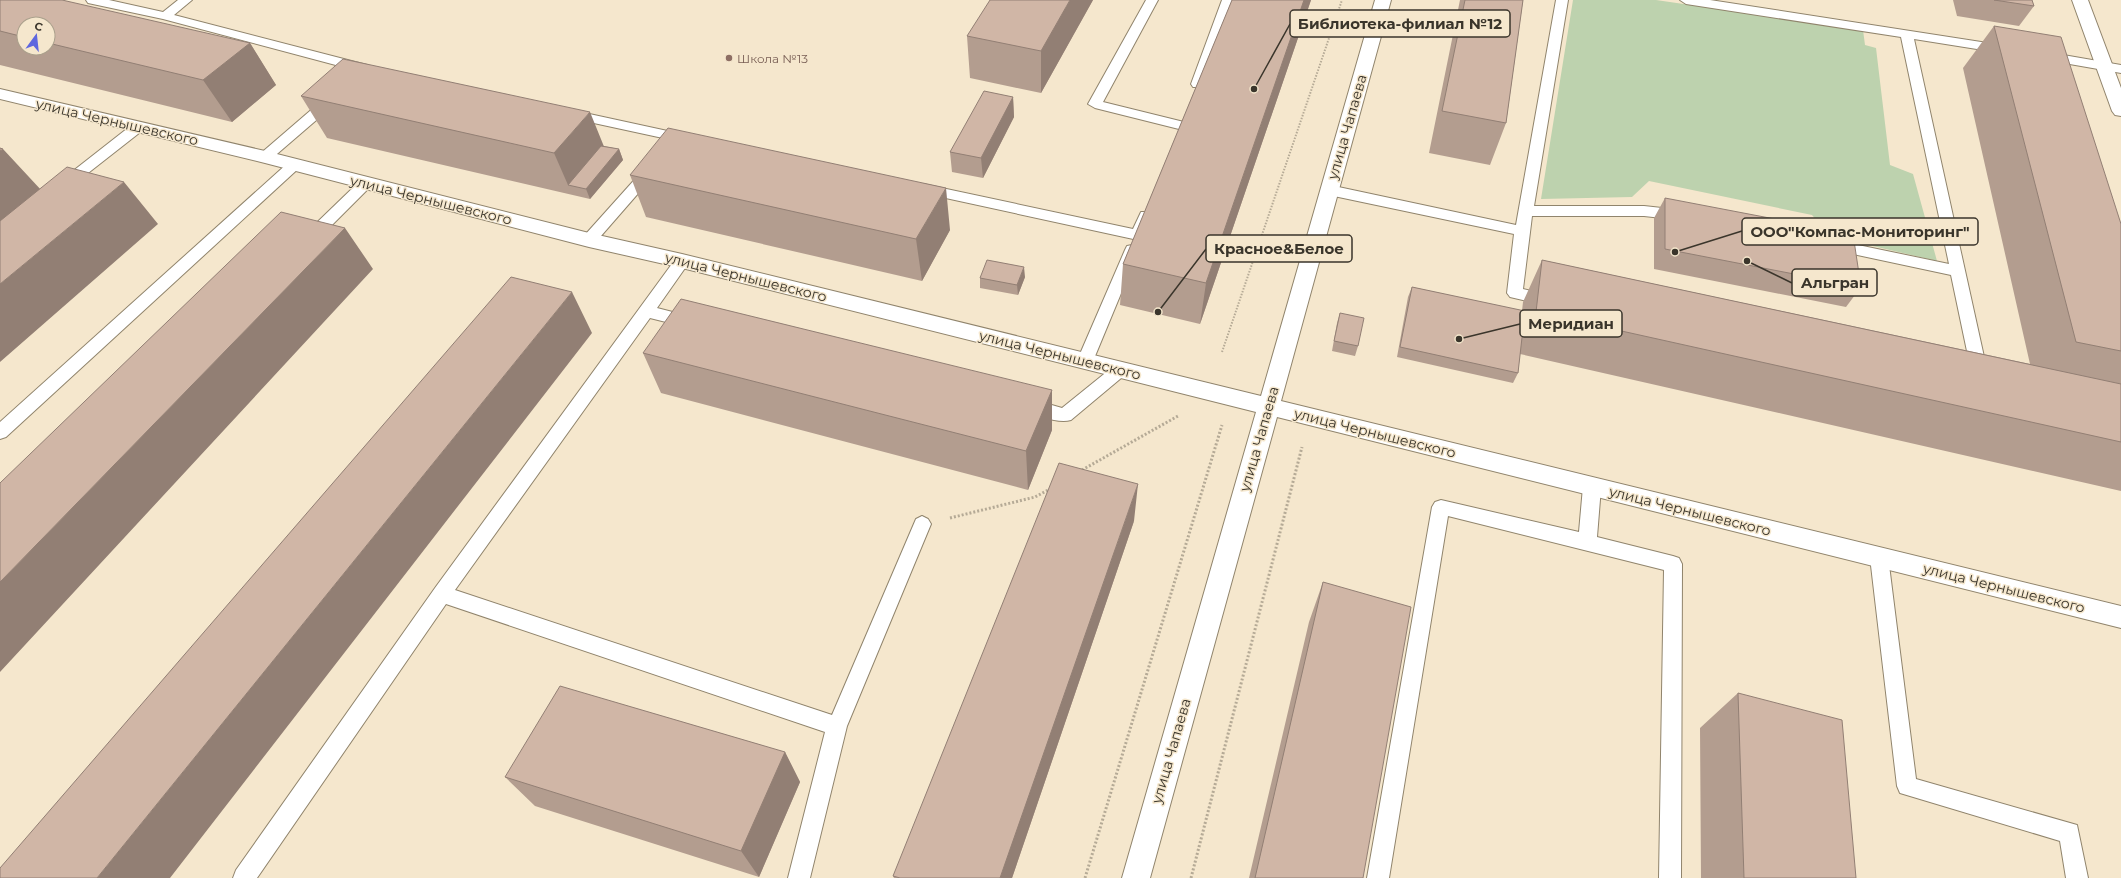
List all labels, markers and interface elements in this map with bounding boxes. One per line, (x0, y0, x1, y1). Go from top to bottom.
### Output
callout: Библиотека-филиал №12 (1290, 10, 1510, 37)
text: Библиотека-филиал №12 (1298, 14, 1502, 33)
north arrow (16, 16, 56, 56)
text: С (33, 19, 44, 34)
place label: Школа №13 (737, 51, 808, 66)
marker: Школа №13 (724, 53, 734, 63)
street label: улица Чапаева (1323, 72, 1371, 183)
street label: улица Чернышевского (33, 94, 200, 149)
street label: улица Чернышевского (347, 171, 514, 229)
callout: ООО"Компас-Мониторинг" (1742, 218, 1978, 245)
text: ООО"Компас-Мониторинг" (1750, 222, 1970, 241)
callout: Красное&Белое (1206, 235, 1352, 262)
text: Красное&Белое (1214, 239, 1344, 258)
street label: улица Чернышевского (662, 248, 829, 306)
callout: Альгран (1792, 269, 1877, 296)
text: Альгран (1801, 273, 1869, 292)
callout: Меридиан (1520, 310, 1622, 337)
text: Меридиан (1528, 314, 1614, 333)
street label: улица Чернышевского (976, 326, 1143, 384)
street label: улица Чапаева (1235, 384, 1283, 495)
street label: улица Чернышевского (1291, 404, 1458, 462)
street label: улица Чернышевского (1606, 482, 1773, 540)
street label: улица Чернышевского (1920, 559, 2087, 617)
street label: улица Чапаева (1147, 696, 1195, 807)

